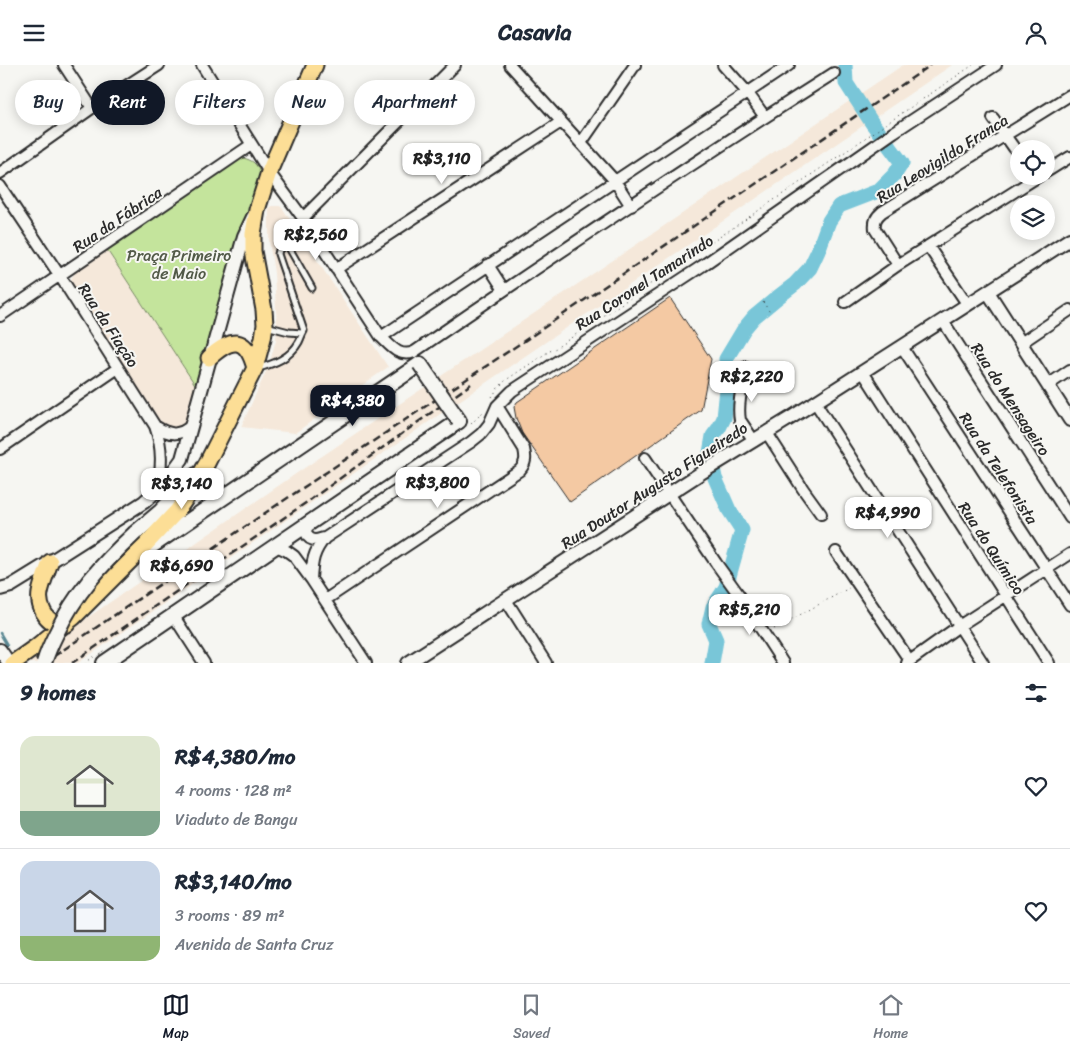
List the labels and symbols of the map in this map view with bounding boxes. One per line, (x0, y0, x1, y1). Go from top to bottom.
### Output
street label: Rua Leovigildo Franca (870, 106, 1014, 211)
pin: R$3,110 (396, 143, 488, 185)
street label: Rua da Fábrica (66, 178, 169, 260)
pin: R$2,560 (270, 219, 362, 261)
street label: Rua Coronel Tamarindo (569, 227, 720, 338)
park label: Praça Primeiro de Maio (127, 241, 231, 288)
street label: Rua da Fiação (70, 277, 147, 374)
street label: Rua do Mensageiro (963, 337, 1058, 462)
pin: R$2,220 (706, 361, 798, 403)
pin: R$4,380 (307, 385, 399, 427)
street label: Rua da Telefonista (951, 406, 1046, 531)
street label: Rua Doutor Augusto Figueiredo (555, 414, 754, 557)
pin: R$3,140 (136, 467, 228, 510)
pin: R$3,800 (392, 467, 484, 509)
street label: Rua do Químico (950, 496, 1033, 601)
pin: R$4,990 (842, 497, 934, 539)
pin: R$6,690 (136, 549, 228, 592)
pin: R$5,210 (704, 593, 796, 636)

